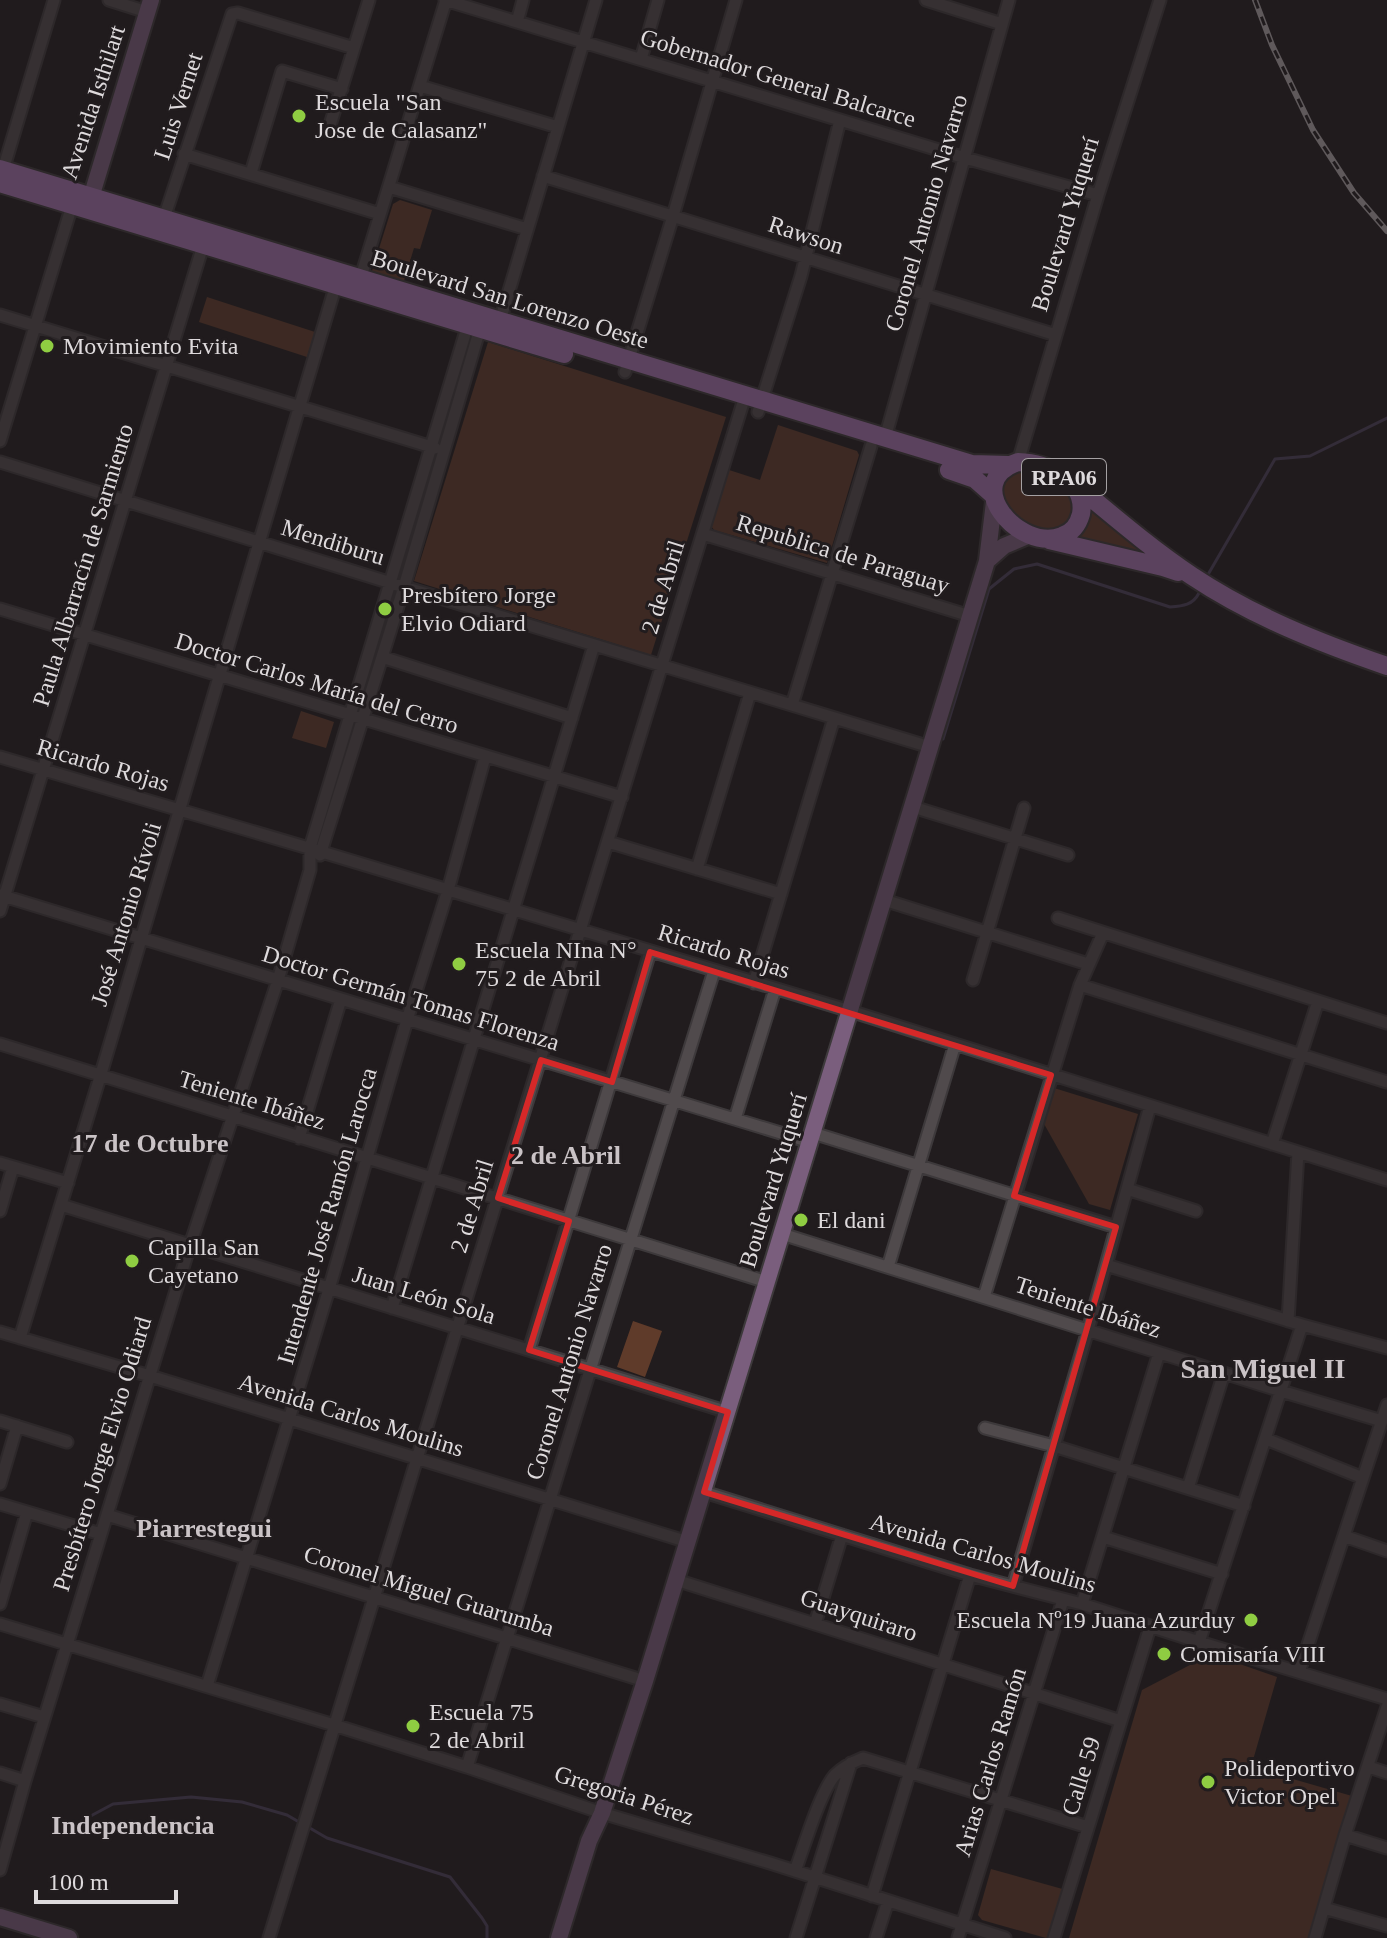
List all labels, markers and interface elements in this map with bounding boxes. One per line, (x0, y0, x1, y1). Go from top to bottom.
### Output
street label: Avenida Isthilart (56, 22, 130, 182)
street label: Gobernador General Balcarce (637, 24, 919, 132)
street label: Luis Vernet (149, 49, 208, 163)
place label: Escuela "San Jose de Calasanz" (315, 89, 487, 143)
street label: Coronel Antonio Navarro (880, 92, 972, 334)
marker: Escuela "San Jose de Calasanz" (290, 107, 308, 125)
street label: Boulevard Yuquerí (1026, 133, 1104, 314)
street label: Rawson (765, 211, 847, 259)
street label: Boulevard San Lorenzo Oeste (368, 244, 652, 354)
place label: Movimiento Evita (63, 333, 239, 359)
marker: Movimiento Evita (38, 337, 56, 355)
street label: Paula Albarracín de Sarmiento (28, 421, 138, 709)
road number: RPA06 (1022, 459, 1106, 495)
street label: Republica de Paraguay (733, 509, 953, 599)
street label: Mendiburu (278, 514, 388, 570)
street label: 2 de Abril (637, 537, 690, 637)
place label: Presbítero Jorge Elvio Odiard (401, 582, 556, 636)
marker: Presbítero Jorge Elvio Odiard (376, 600, 394, 618)
street label: Doctor Carlos María del Cerro (172, 628, 462, 738)
street label: Ricardo Rojas (34, 734, 172, 796)
street label: José Antonio Rívoli (86, 819, 166, 1009)
street label: Ricardo Rojas (655, 919, 793, 983)
place label: Escuela NIna N° 75 2 de Abril (475, 937, 637, 991)
street label: Doctor Germán Tomas Florenza (259, 940, 563, 1056)
marker: Escuela NIna N° 75 2 de Abril (450, 955, 468, 973)
street label: Intendente José Ramón Larocca (272, 1064, 382, 1367)
street label: Teniente Ibáñez (175, 1065, 329, 1135)
street label: Boulevard Yuquerí (734, 1089, 812, 1270)
district label: 17 de Octubre (72, 1129, 228, 1158)
district label: 2 de Abril (511, 1141, 621, 1170)
street label: 2 de Abril (446, 1156, 499, 1256)
place label: El dani (817, 1207, 886, 1233)
marker: El dani (792, 1211, 810, 1229)
place label: Capilla San Cayetano (148, 1234, 259, 1288)
street label: Coronel Antonio Navarro (521, 1241, 617, 1483)
marker: Capilla San Cayetano (123, 1252, 141, 1270)
street label: Juan León Sola (349, 1261, 499, 1329)
street label: Teniente Ibáñez (1012, 1271, 1164, 1343)
street label: Presbítero Jorge Elvio Odiard (48, 1314, 156, 1594)
district label: San Miguel II (1181, 1353, 1345, 1384)
street label: Avenida Carlos Moulins (235, 1368, 467, 1462)
street label: Avenida Carlos Moulins (867, 1508, 1099, 1598)
district label: Piarrestegui (136, 1514, 272, 1543)
street label: Coronel Miguel Guarumba (301, 1541, 557, 1642)
street label: Guayquiraro (797, 1584, 921, 1646)
place label: Escuela Nº19 Juana Azurduy (956, 1607, 1235, 1633)
marker: Escuela Nº19 Juana Azurduy (1242, 1611, 1260, 1629)
place label: Comisaría VIII (1180, 1641, 1326, 1667)
marker: Comisaría VIII (1155, 1645, 1173, 1663)
street label: Arias Carlos Ramón (949, 1664, 1031, 1860)
place label: Escuela 75 2 de Abril (429, 1699, 534, 1753)
marker: Escuela 75 2 de Abril (404, 1717, 422, 1735)
street label: Calle 59 (1057, 1734, 1105, 1818)
place label: Polideportivo Victor Opel (1224, 1755, 1355, 1809)
street label: Gregoria Pérez (551, 1760, 697, 1830)
marker: Polideportivo Victor Opel (1199, 1773, 1217, 1791)
district label: Independencia (51, 1811, 215, 1840)
scale bar (36, 1854, 176, 1904)
text: 100 m (48, 1869, 109, 1895)

